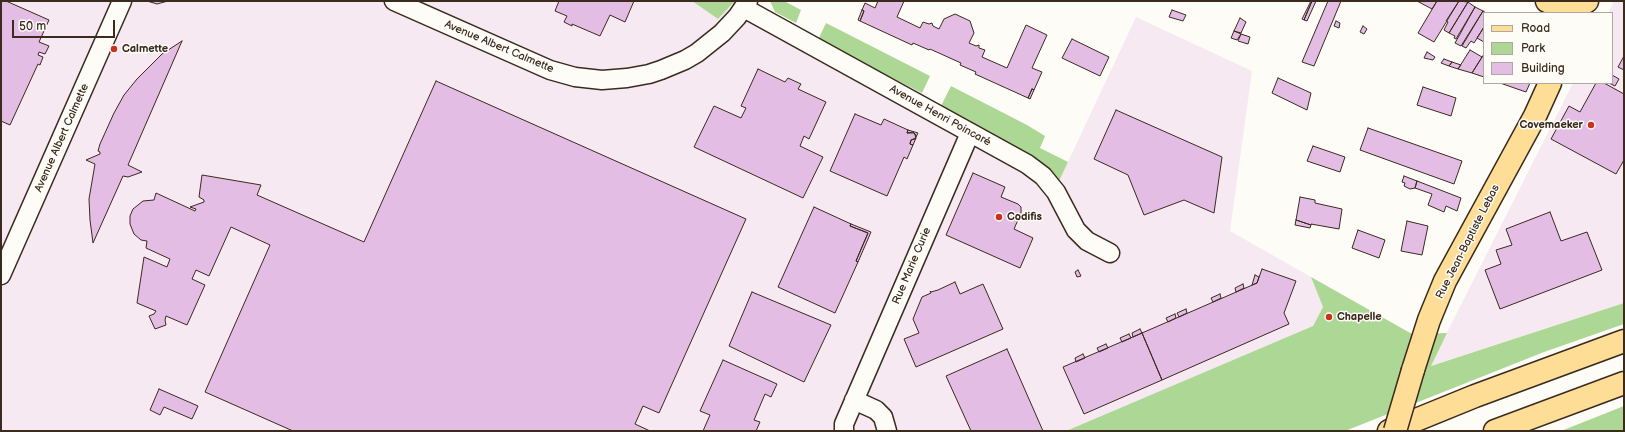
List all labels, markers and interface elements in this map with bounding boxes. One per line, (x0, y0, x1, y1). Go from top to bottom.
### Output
scale bar (14, 12, 117, 38)
legend (1483, 12, 1613, 84)
street label: Avenue Albert Calmette (442, 18, 556, 76)
text: 50 m (19, 19, 46, 34)
text: Road (1521, 21, 1550, 36)
text: Park (1521, 41, 1545, 56)
place label: Calmette (122, 42, 168, 56)
marker: Calmette (109, 44, 119, 54)
text: Building (1521, 61, 1565, 76)
street label: Avenue Albert Calmette (32, 82, 92, 194)
street label: Avenue Henri Poincaré (887, 83, 993, 149)
place label: Covemaeker (1519, 118, 1583, 132)
marker: Covemaeker (1586, 120, 1596, 130)
street label: Rue Jean-Baptiste Lebas (1433, 183, 1503, 301)
place label: Codifis (1007, 210, 1042, 224)
marker: Codifis (994, 212, 1004, 222)
street label: Rue Marie Curie (890, 226, 934, 306)
place label: Chapelle (1337, 310, 1382, 324)
marker: Chapelle (1324, 312, 1334, 322)

